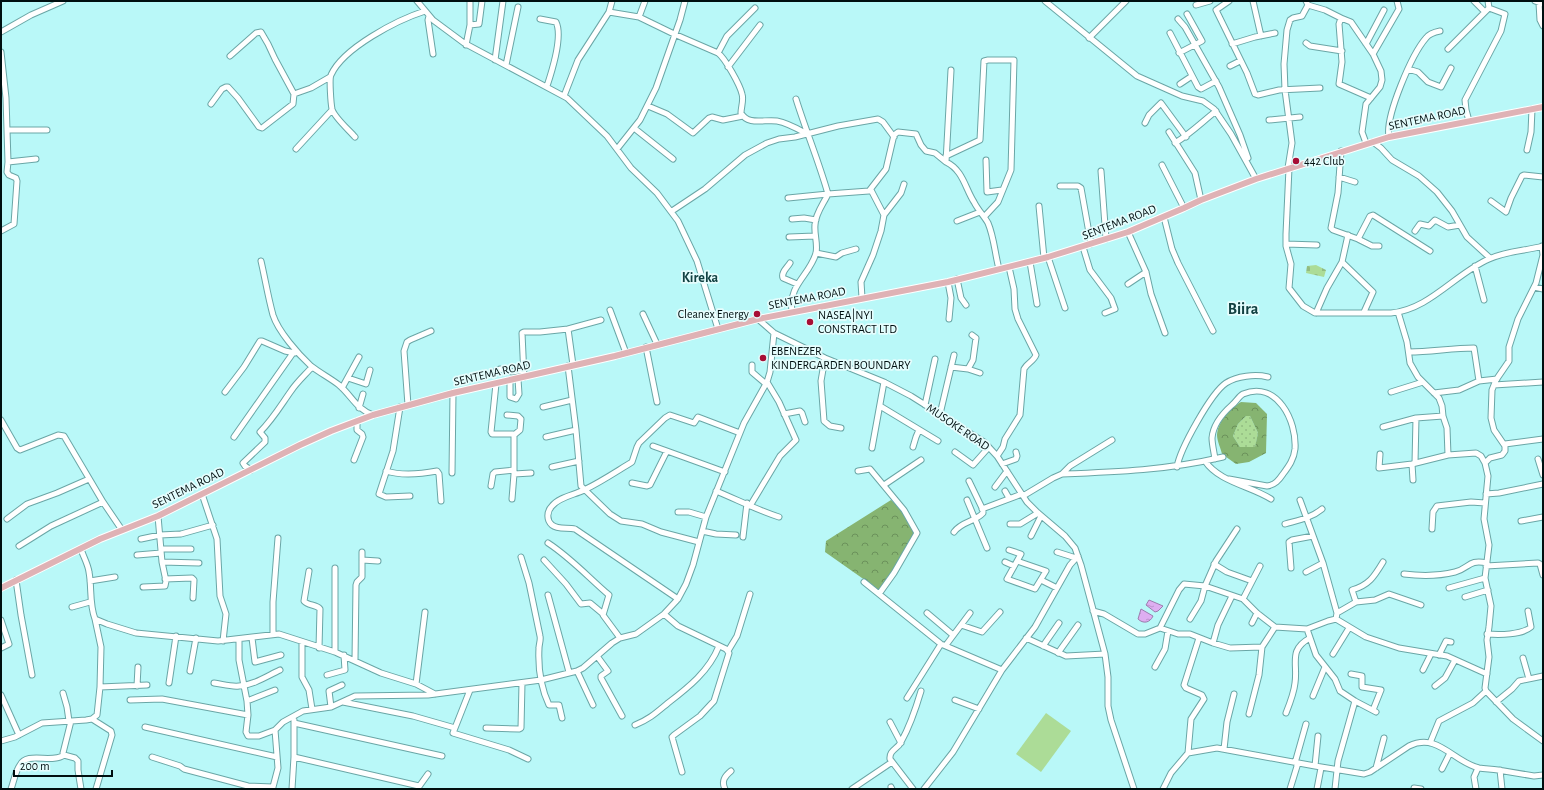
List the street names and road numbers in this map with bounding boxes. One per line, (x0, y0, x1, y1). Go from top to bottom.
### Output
street label: SENTEMA ROAD (1387, 104, 1467, 132)
street label: SENTEMA ROAD (1080, 202, 1158, 242)
street label: SENTEMA ROAD (767, 285, 847, 311)
street label: SENTEMA ROAD (453, 358, 532, 388)
street label: MUSOKE ROAD (924, 402, 992, 453)
street label: SENTEMA ROAD (150, 465, 226, 511)

